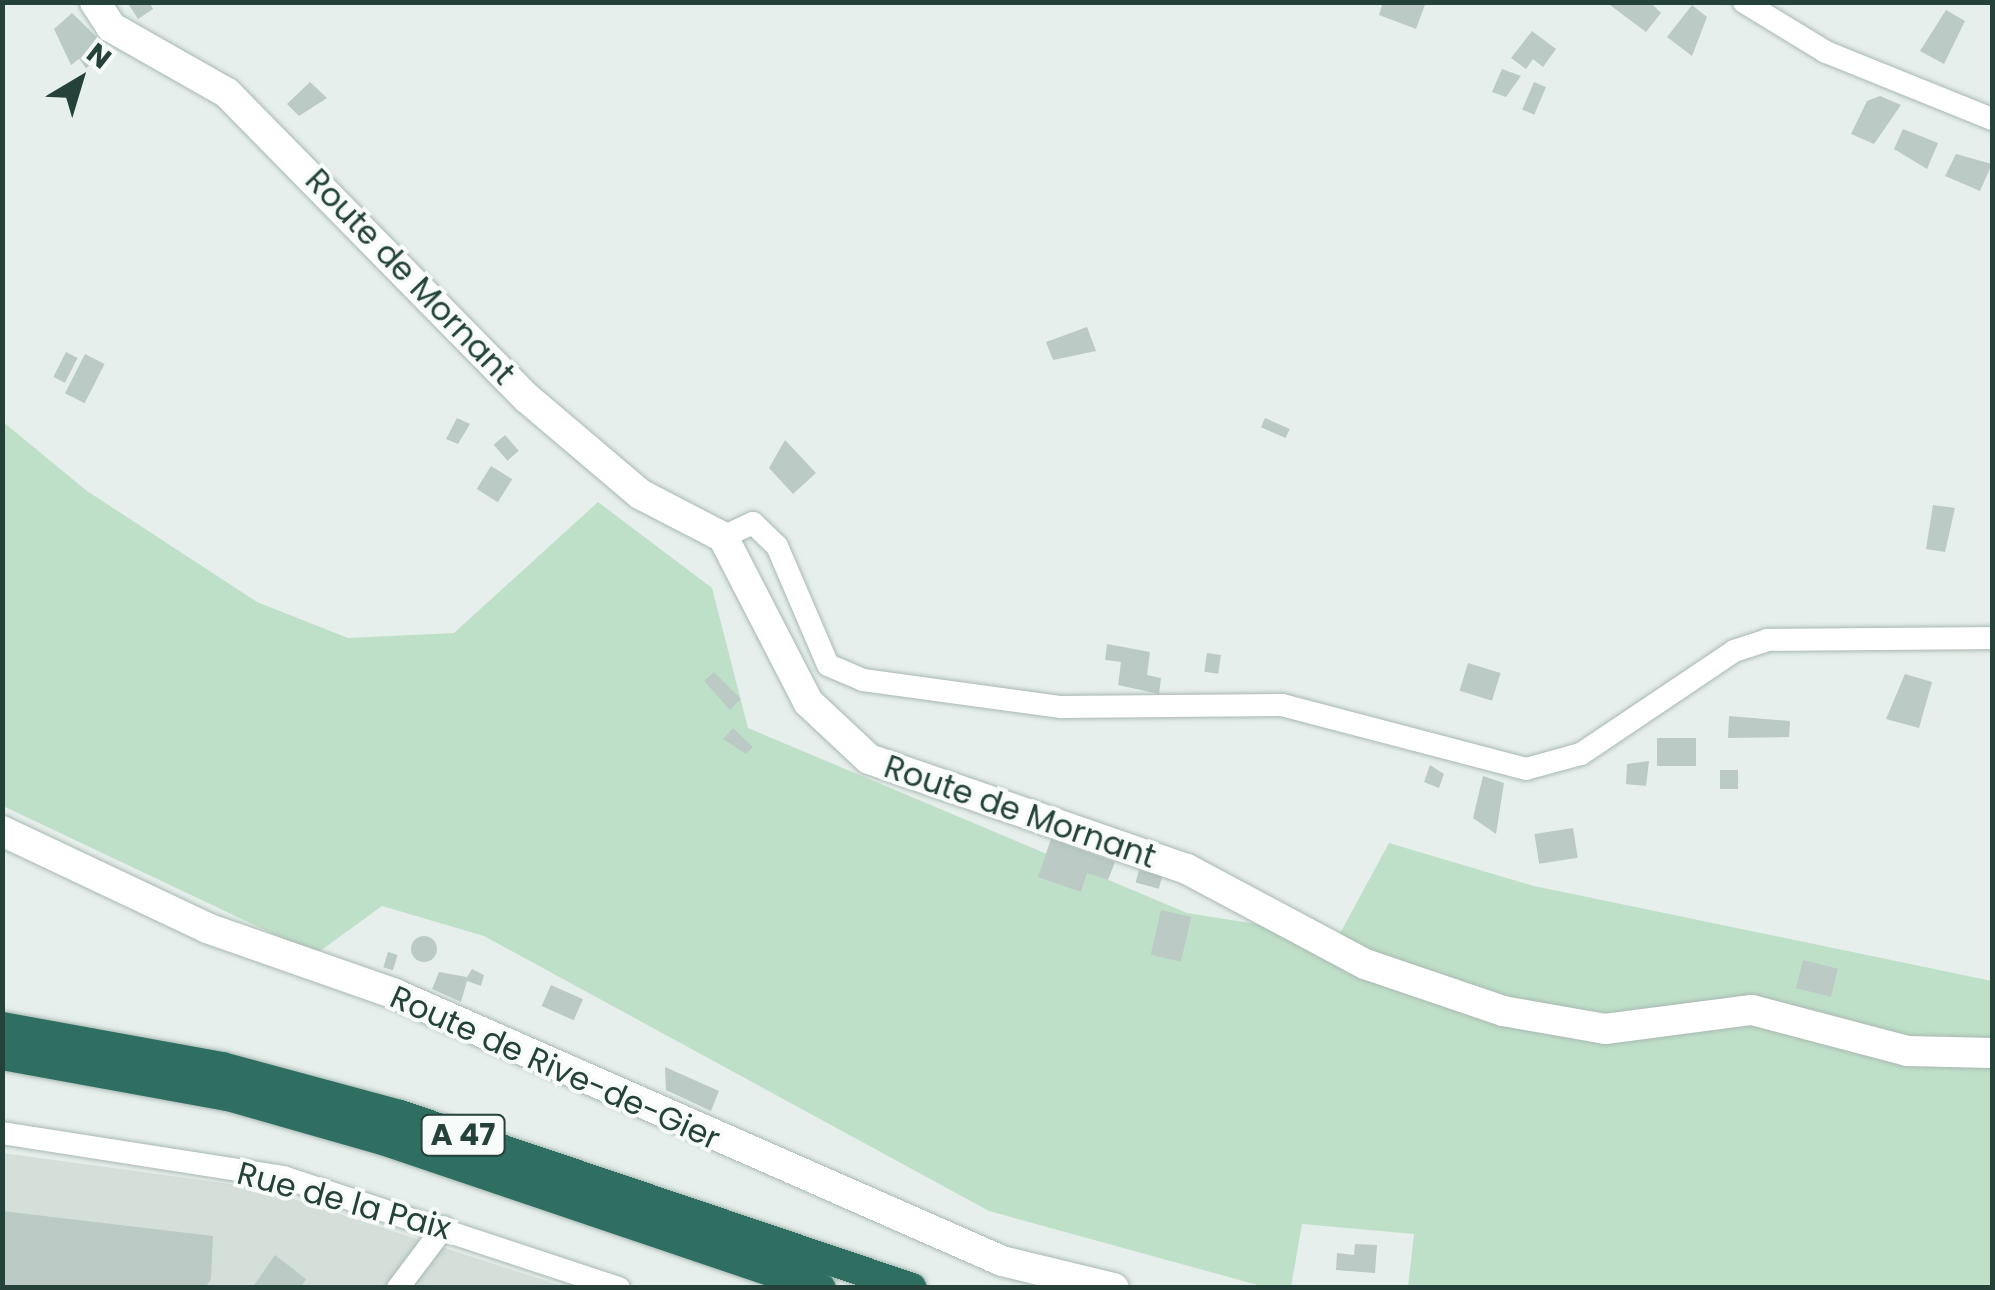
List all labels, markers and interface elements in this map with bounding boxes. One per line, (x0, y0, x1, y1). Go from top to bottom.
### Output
north arrow (30, 30, 130, 130)
text: N (78, 34, 119, 78)
street label: Route de Mornant (297, 161, 523, 393)
street label: Route de Mornant (879, 748, 1161, 876)
street label: Route de Rive-de-Gier (384, 978, 726, 1158)
road number: A 47 (420, 1110, 506, 1160)
street label: Rue de la Paix (233, 1154, 455, 1248)

